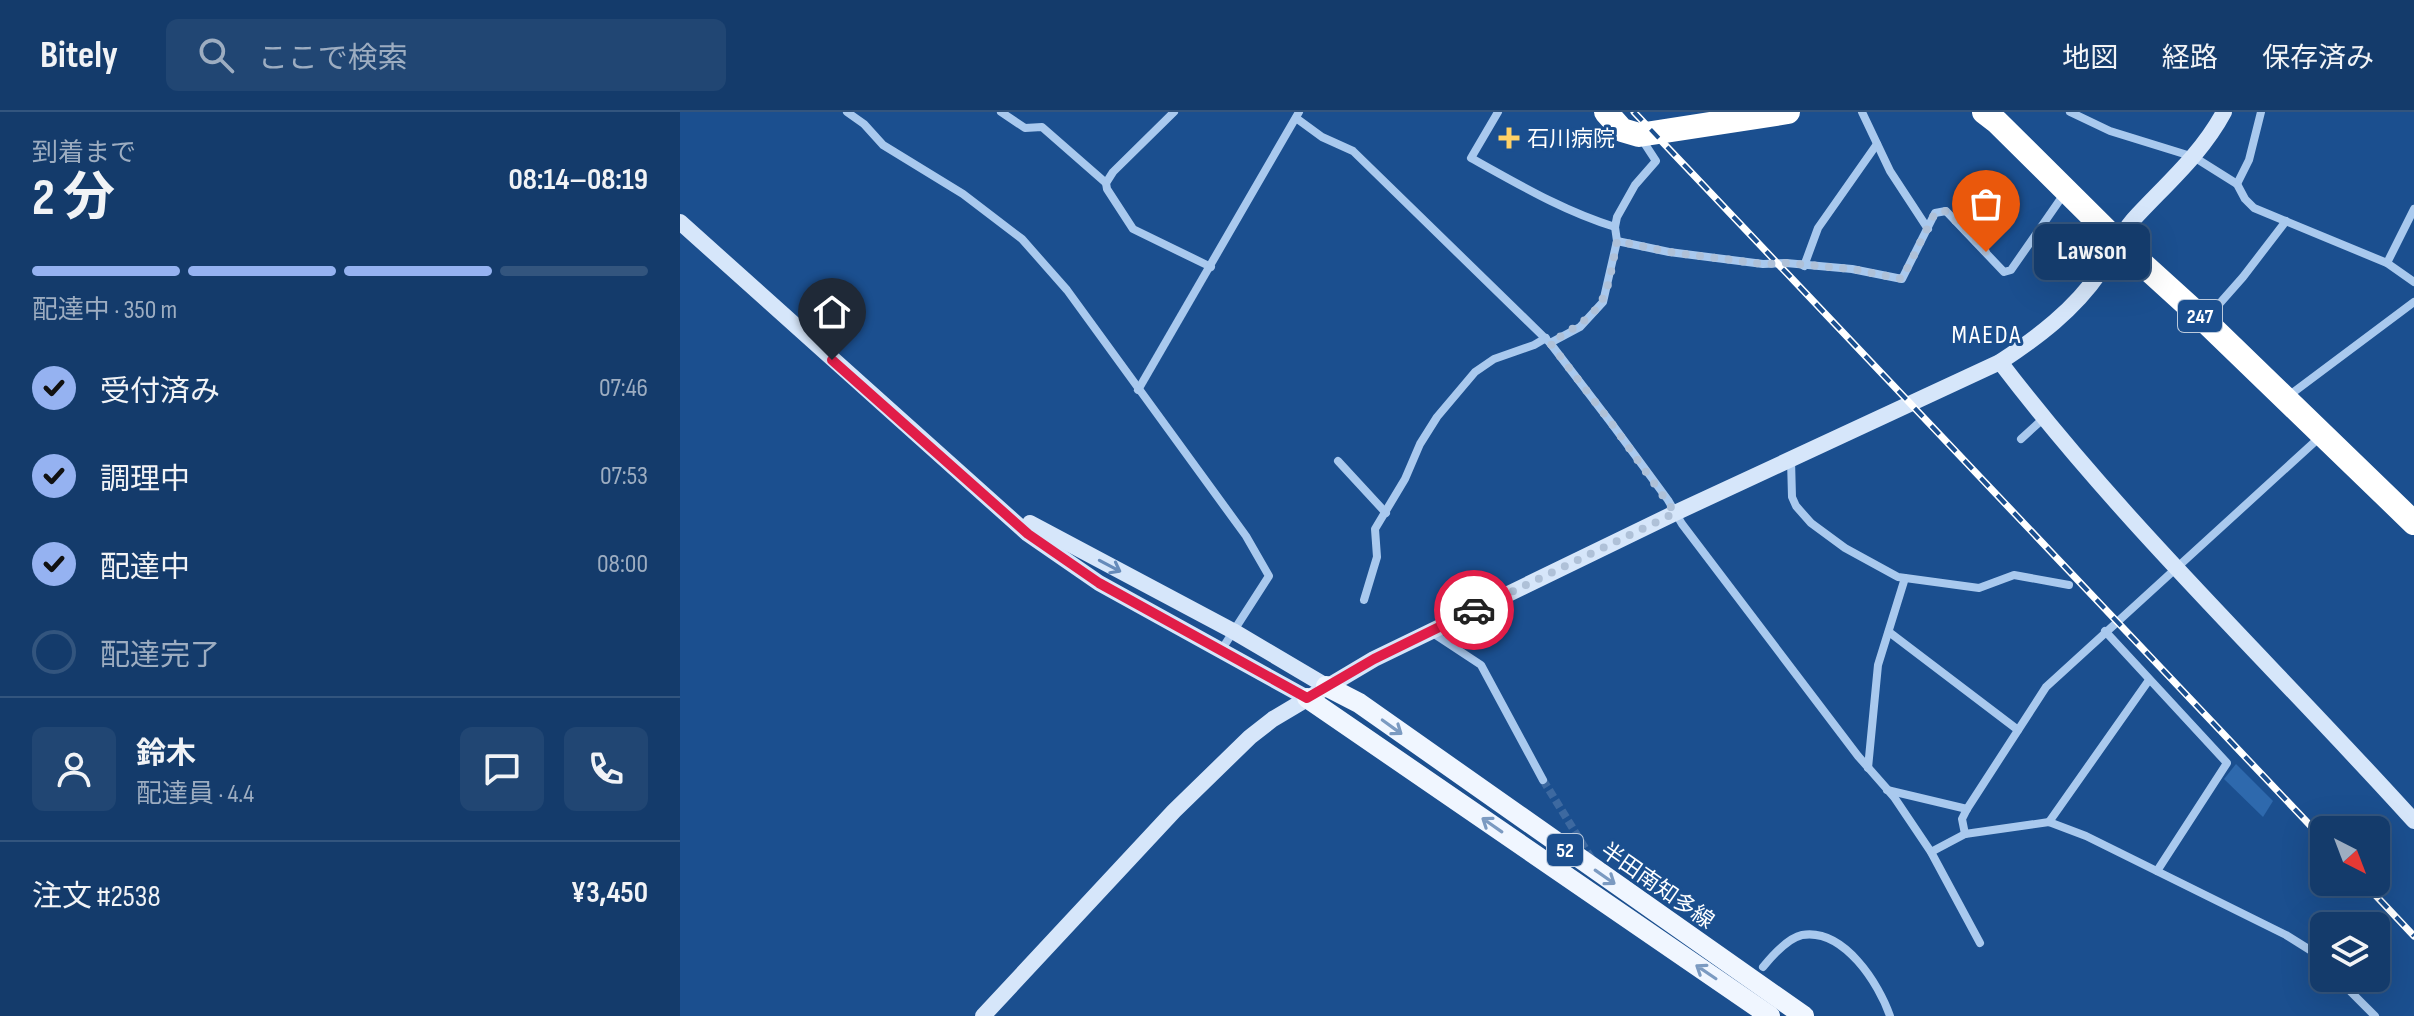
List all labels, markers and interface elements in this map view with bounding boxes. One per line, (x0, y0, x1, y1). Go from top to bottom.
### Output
search box (166, 19, 726, 91)
text: Bitely (40, 33, 118, 78)
icon: search (194, 33, 238, 77)
text: ここで検索 (258, 41, 408, 77)
text: 地図 (2062, 42, 2118, 75)
text: 経路 (2162, 42, 2218, 75)
text: 保存済み (2262, 42, 2374, 75)
place label: 石川病院 (1527, 126, 1615, 153)
marker: 石川病院 (1498, 127, 1520, 149)
text: 到着まで (32, 138, 136, 169)
text: 08:14–08:19 (508, 162, 648, 198)
text: 2 分 (32, 167, 115, 230)
pin (1952, 170, 2020, 252)
icon: bag (1964, 182, 2008, 226)
callout: Lawson (2034, 224, 2150, 280)
text: Lawson (2057, 236, 2127, 267)
pin (798, 278, 866, 360)
icon: home (810, 290, 854, 334)
text: 配達中 · 350 m (32, 295, 177, 326)
road number: 247 (2178, 300, 2222, 332)
district label: MAEDA (1952, 320, 2022, 351)
icon: check (32, 366, 76, 410)
text: 07:46 (599, 373, 648, 404)
text: 受付済み (100, 374, 220, 410)
icon: check (32, 454, 76, 498)
text: 07:53 (600, 461, 648, 492)
text: 調理中 (100, 462, 190, 498)
icon: check (32, 542, 76, 586)
text: 08:00 (597, 549, 648, 580)
text: 配達中 (100, 550, 190, 586)
one-way arrow (1097, 559, 1121, 575)
courier (1434, 570, 1514, 650)
icon: car (1452, 588, 1496, 632)
text: 配達完了 (100, 638, 220, 674)
one-way arrow (1381, 719, 1403, 735)
button: person (32, 727, 116, 811)
button: chat (460, 727, 544, 811)
button: phone (564, 727, 648, 811)
text: 鈴木 (136, 736, 196, 772)
text: 配達員 · 4.4 (136, 779, 254, 810)
north arrow (2310, 816, 2390, 896)
map controls (2310, 816, 2390, 992)
one-way arrow (1481, 817, 1503, 833)
road number: 52 (1547, 834, 1583, 866)
street label: 半田南知多線 (1595, 837, 1719, 935)
one-way arrow (1593, 869, 1615, 885)
text: ¥3,450 (571, 875, 648, 911)
text: 注文 #2538 (32, 879, 161, 915)
button: layers (2310, 912, 2390, 992)
one-way arrow (1695, 964, 1718, 980)

